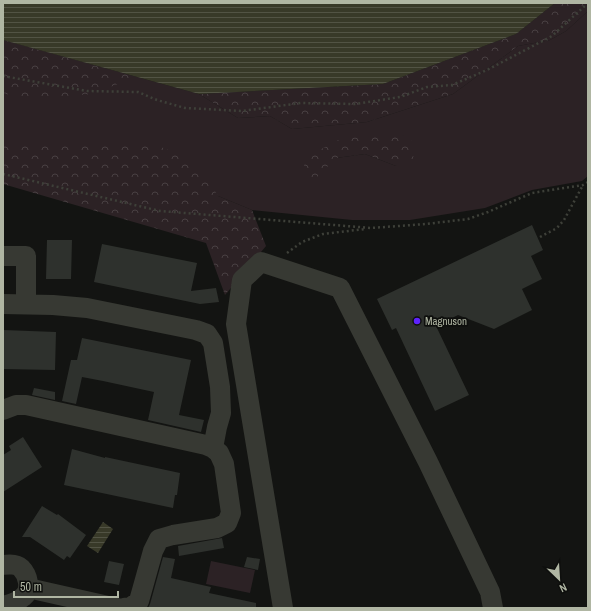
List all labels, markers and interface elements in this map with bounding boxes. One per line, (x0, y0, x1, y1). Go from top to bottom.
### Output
place label: Magnuson (425, 314, 467, 328)
marker: Magnuson (412, 316, 422, 326)
north arrow (539, 559, 579, 599)
scale bar (14, 573, 118, 599)
text: 50 m (20, 579, 42, 595)
text: N (557, 580, 569, 596)

